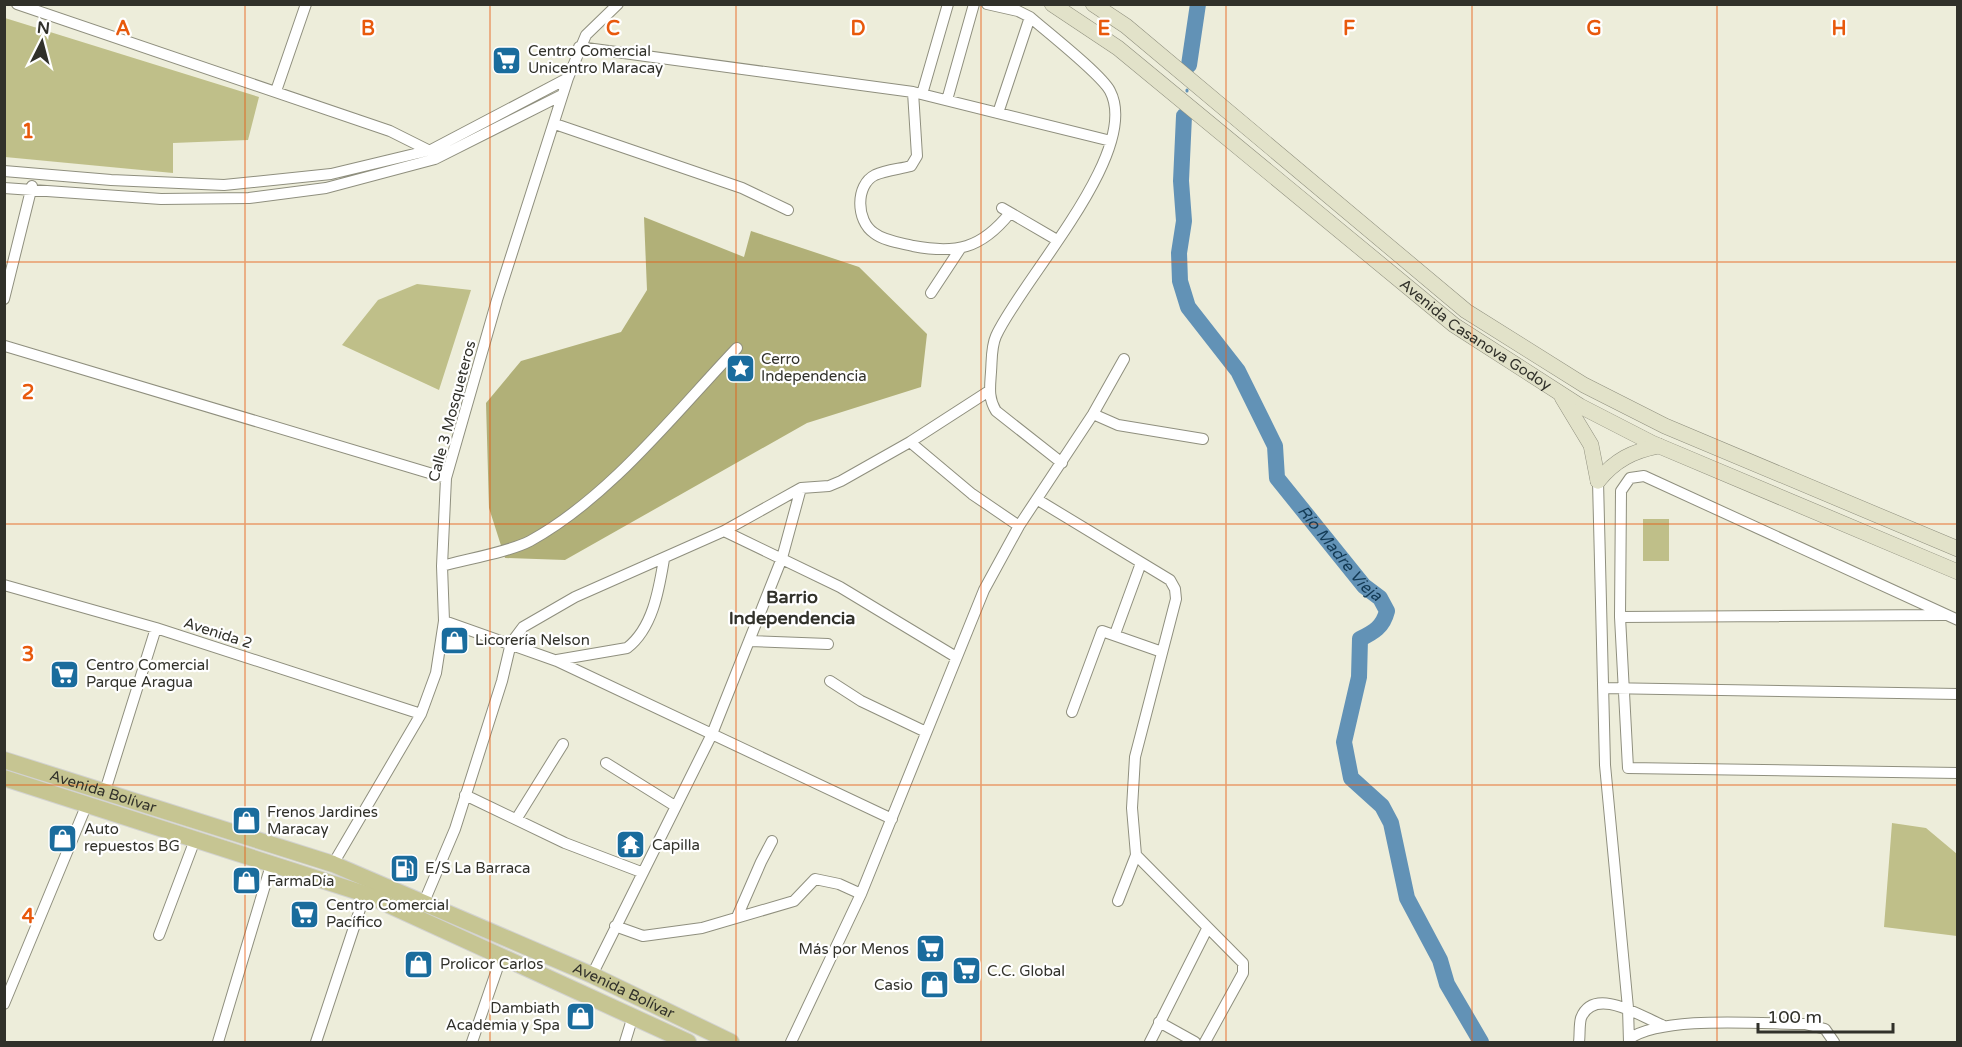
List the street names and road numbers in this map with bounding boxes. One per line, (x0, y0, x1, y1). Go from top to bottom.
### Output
street label: Avenida Casanova Godoy (1396, 275, 1555, 394)
street label: Calle 3 Mosqueteros (424, 338, 480, 484)
street label: Avenida 2 (181, 613, 255, 653)
street label: Avenida Bolívar (48, 766, 159, 817)
street label: Avenida Bolívar (570, 959, 678, 1023)

